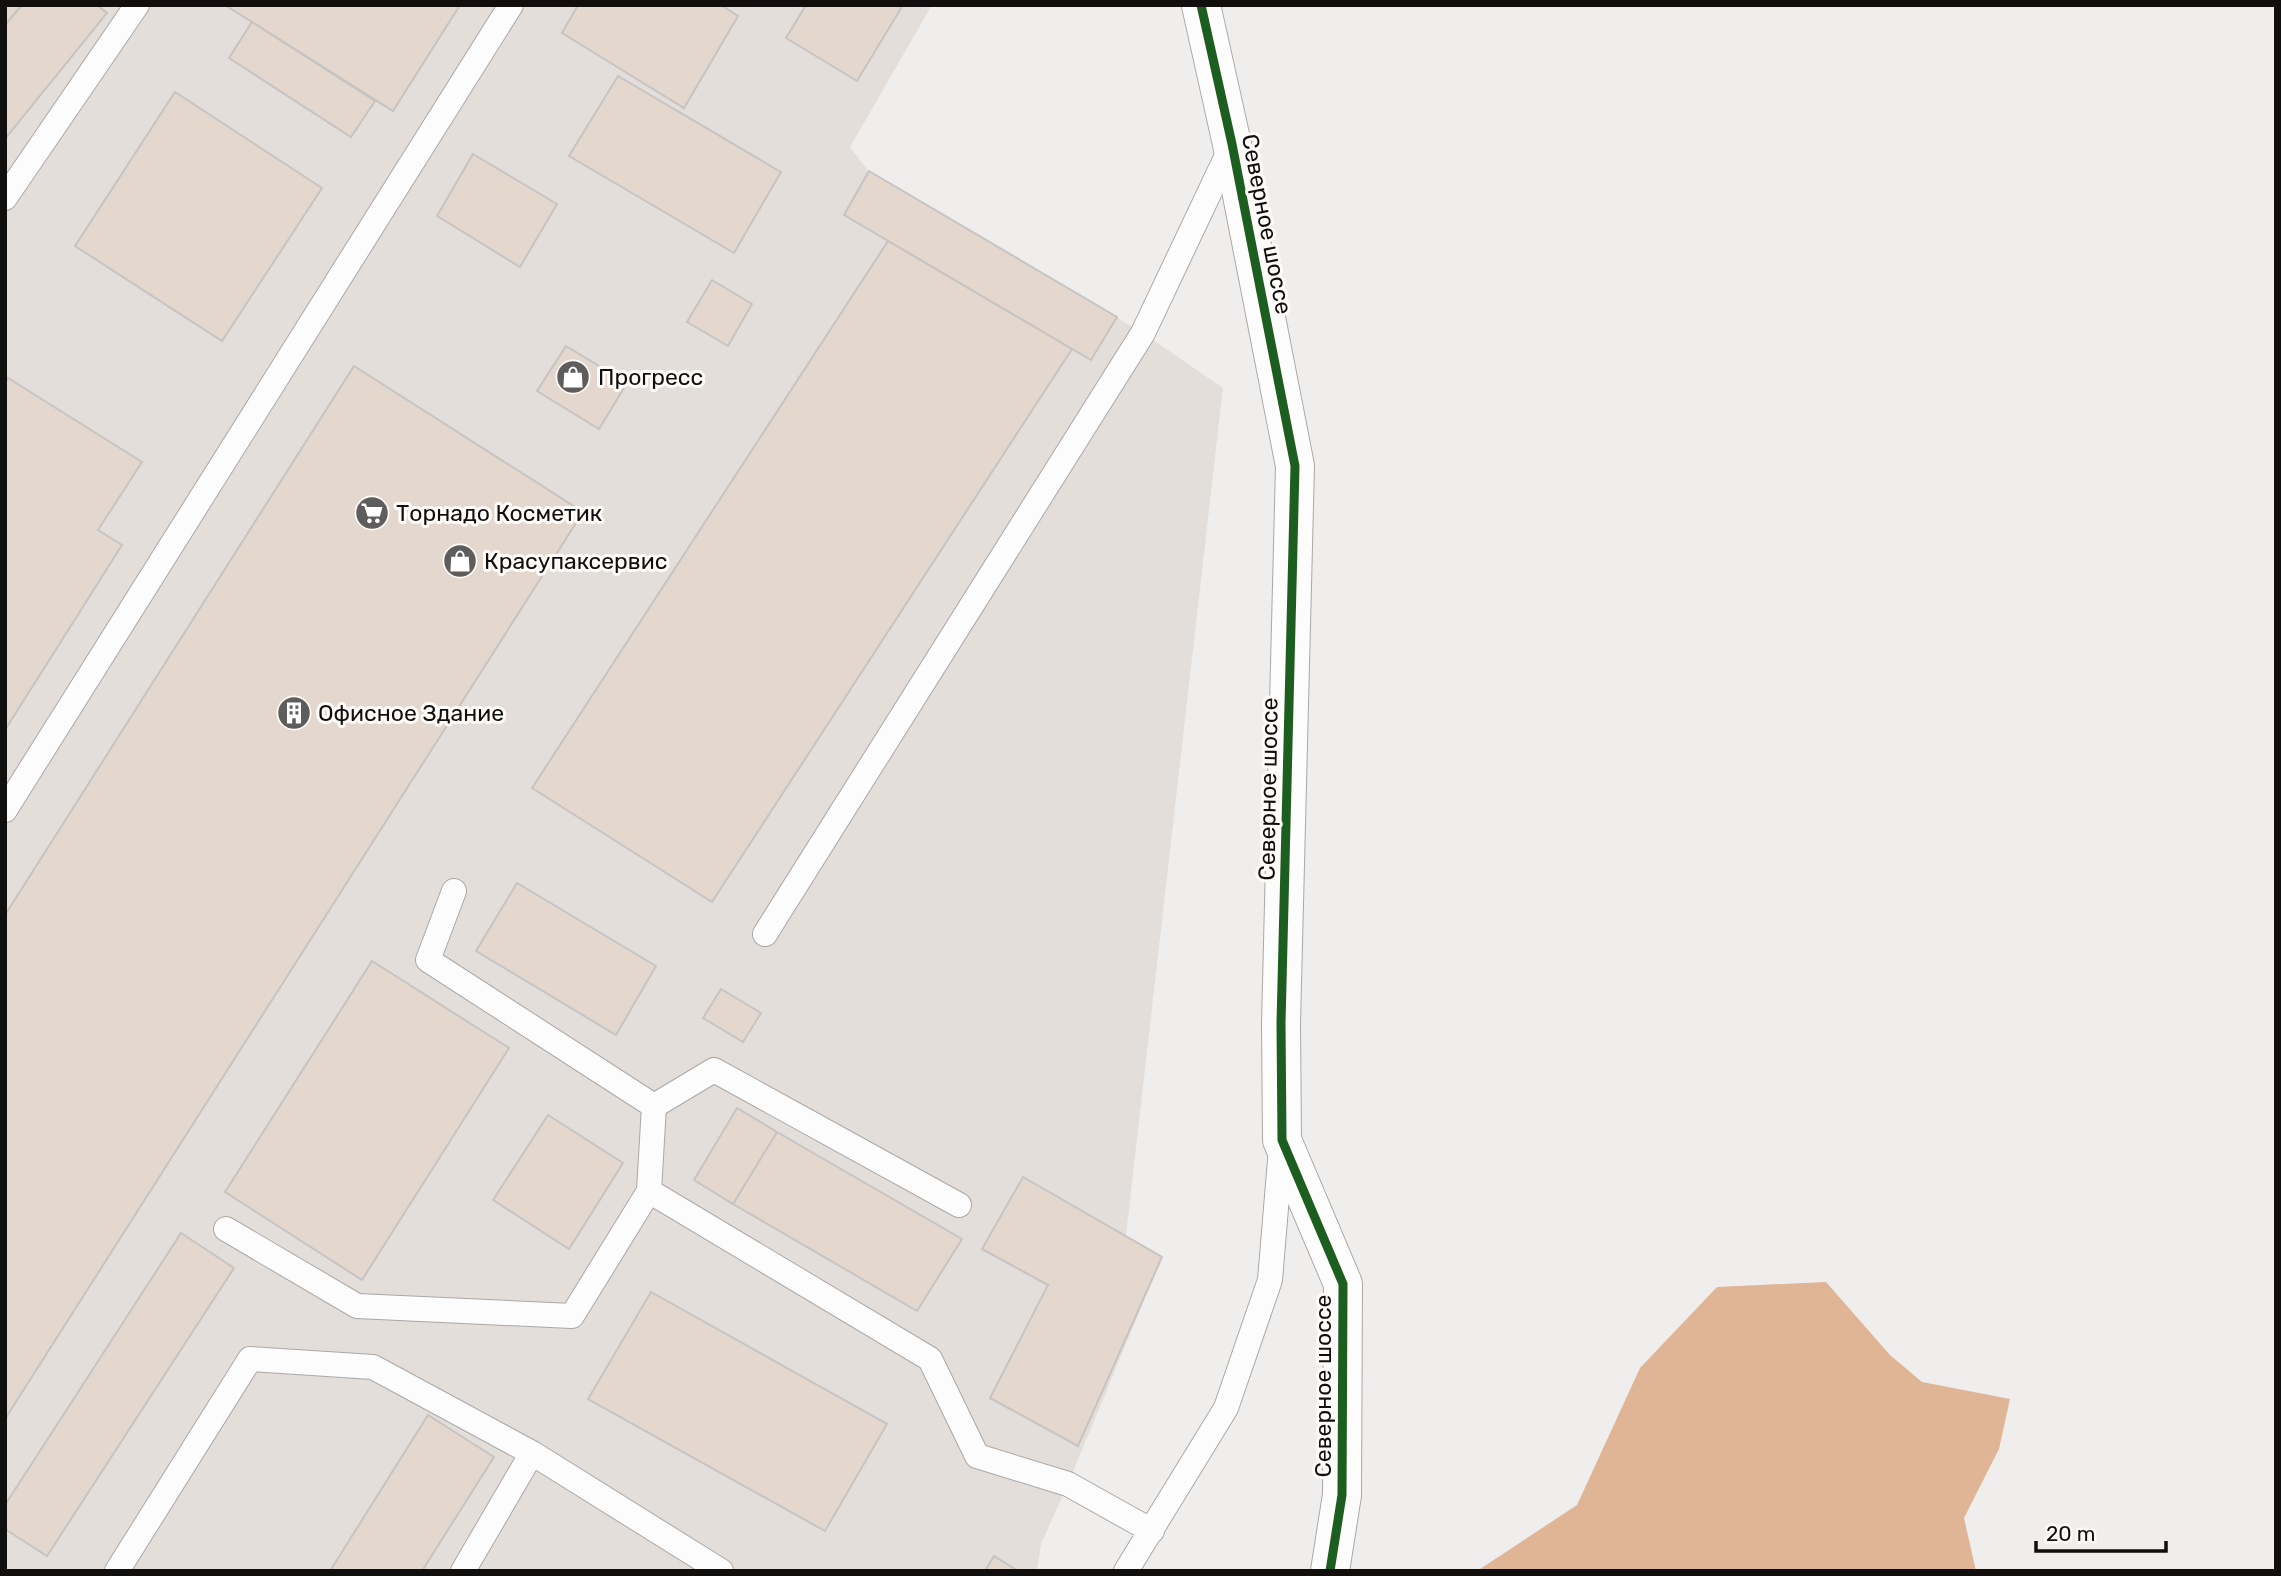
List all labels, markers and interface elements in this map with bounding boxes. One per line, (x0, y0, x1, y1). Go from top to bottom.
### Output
street label: Северное шоссе (1236, 132, 1298, 316)
shop icon: Прогресс (554, 358, 592, 396)
place label: Прогресс (598, 363, 703, 391)
supermarket icon: Торнадо Косметик (353, 494, 391, 532)
place label: Торнадо Косметик (396, 499, 602, 527)
shop icon: Красупаксервис (441, 542, 479, 580)
place label: Красупаксервис (484, 547, 667, 575)
building icon: Офисное Здание (275, 694, 313, 732)
street label: Северное шоссе (1252, 697, 1284, 881)
place label: Офисное Здание (318, 699, 504, 727)
street label: Северное шоссе (1309, 1295, 1337, 1478)
scale bar (2036, 1510, 2166, 1554)
text: 20 m (2046, 1521, 2095, 1546)

